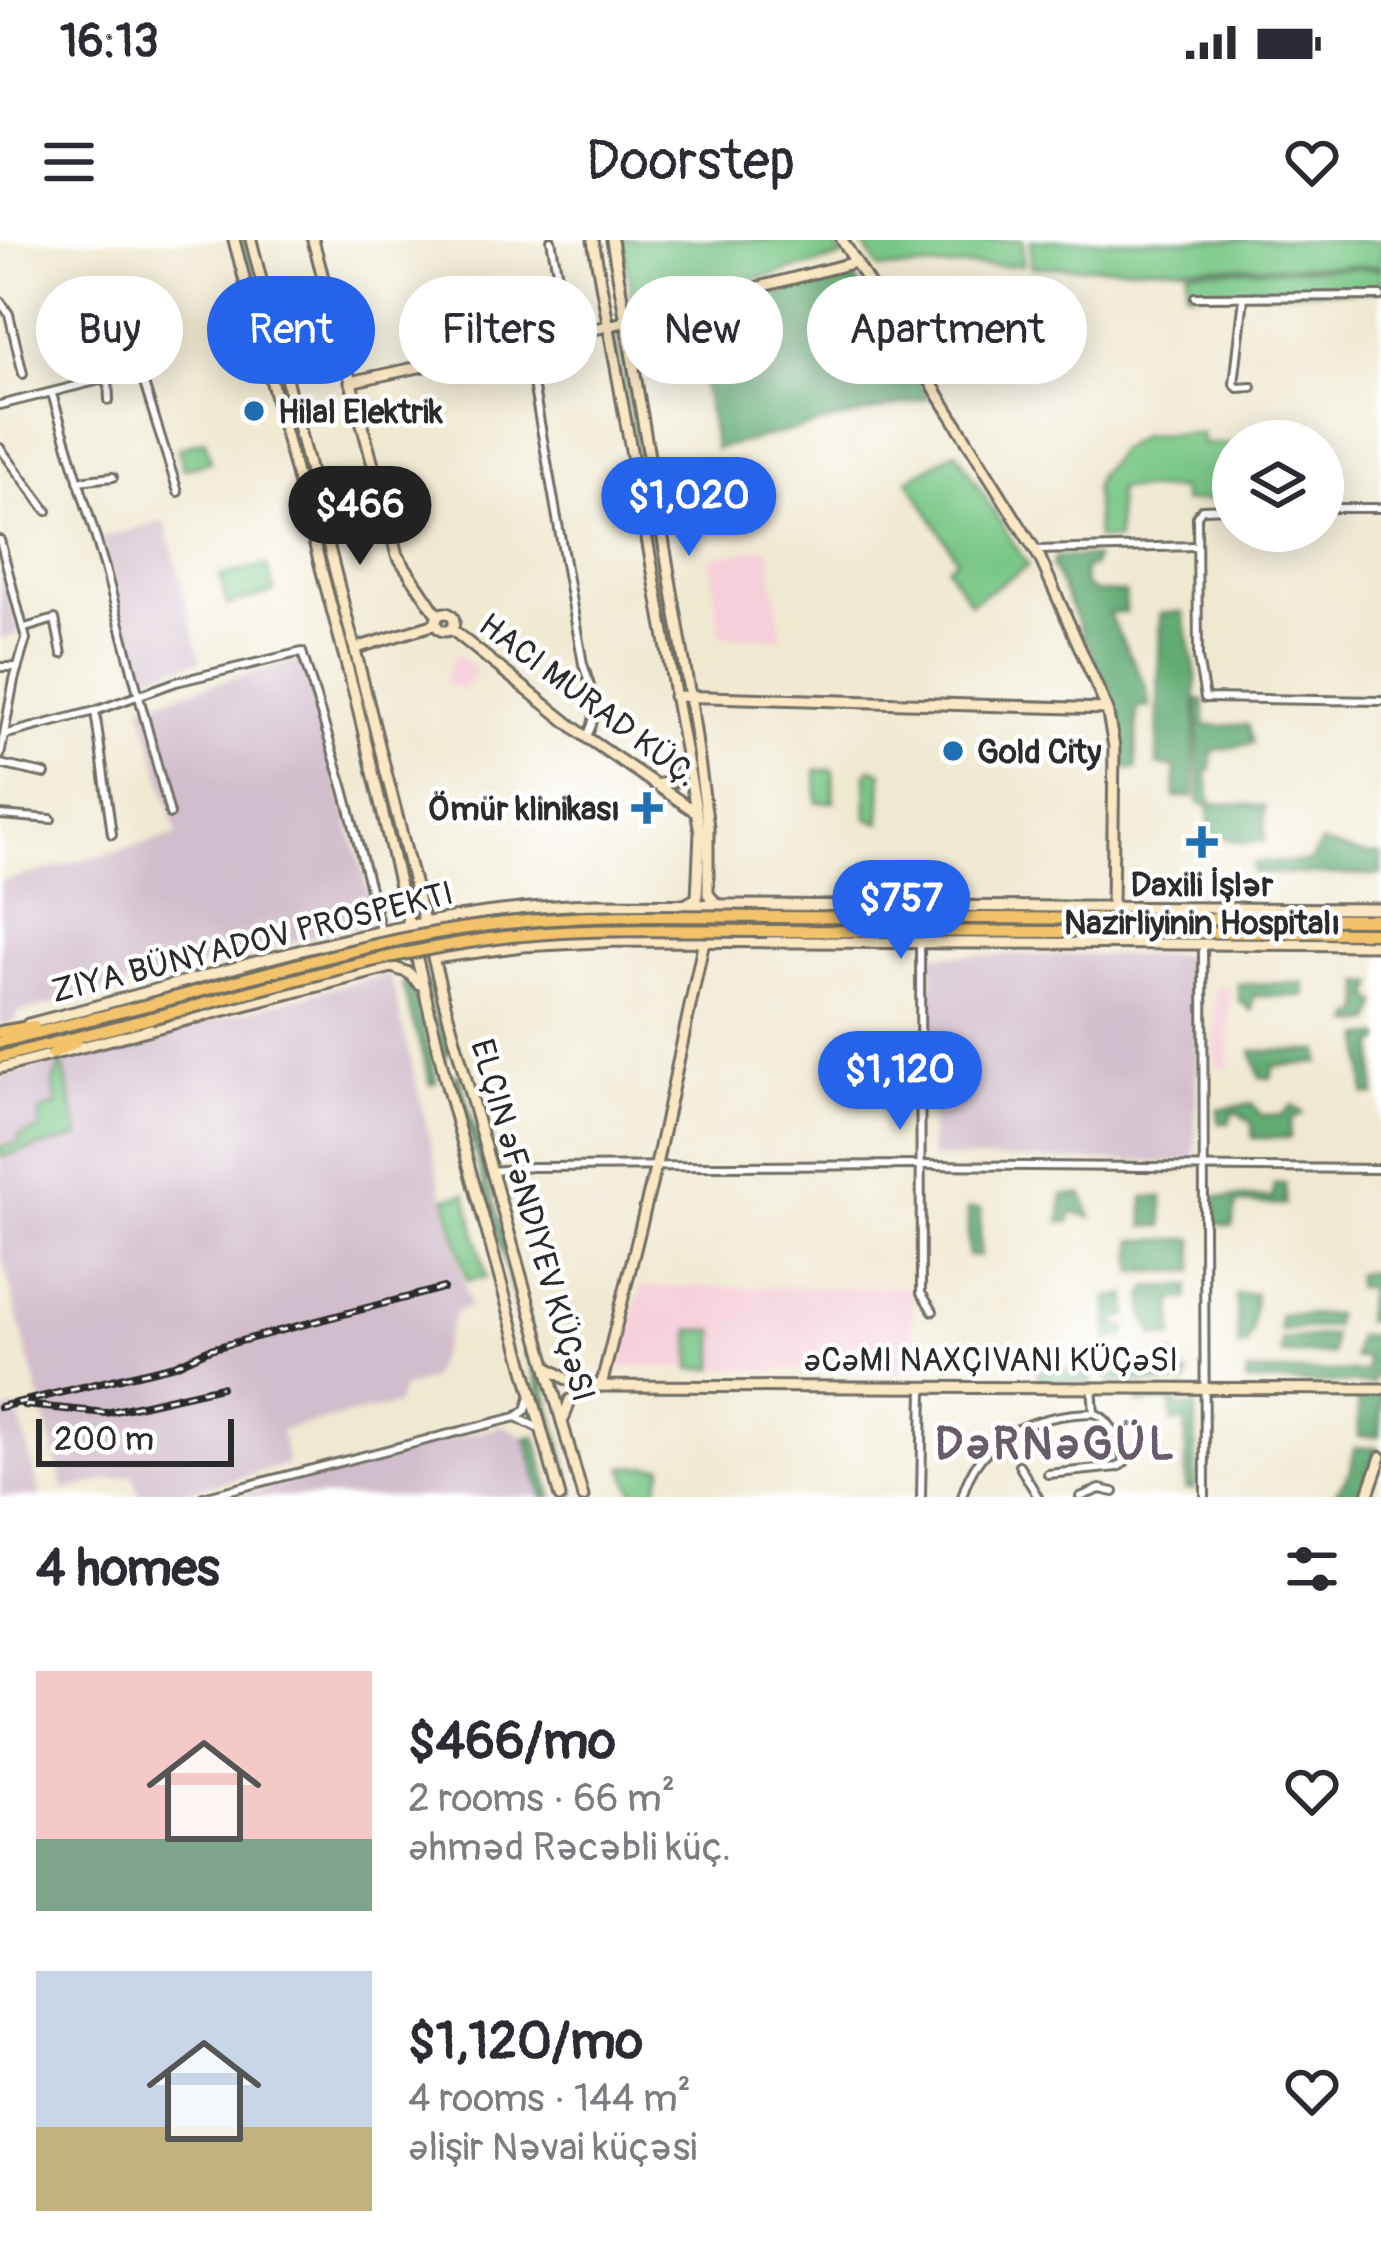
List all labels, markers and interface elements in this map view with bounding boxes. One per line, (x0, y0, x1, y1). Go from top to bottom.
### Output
text: 16:13 (60, 14, 159, 70)
text: Doorstep (586, 128, 795, 196)
icon: menu (36, 129, 102, 195)
icon: heart (1279, 129, 1345, 195)
chip: Buy (36, 276, 183, 384)
chip: Rent (207, 276, 375, 384)
chip: Filters (399, 276, 597, 384)
chip: New (621, 276, 783, 384)
chip: Apartment (807, 276, 1087, 384)
place label: Hilal Elektrik (278, 392, 443, 433)
marker: Hilal Elektrik (241, 398, 267, 424)
map controls (1212, 420, 1344, 552)
button: layers (1212, 420, 1344, 552)
pin: $1,020 (591, 457, 787, 559)
pin: $466 (289, 466, 431, 568)
text: $1,020 (628, 471, 750, 520)
text: $466 (315, 480, 405, 529)
street label: HACI MURAD KÜÇ. (471, 605, 706, 796)
place label: Gold City (977, 732, 1102, 773)
marker: Gold City (940, 738, 966, 764)
place label: Ömür klinikası (428, 789, 620, 830)
marker: Ömür klinikası (631, 792, 663, 824)
marker: Daxili İşlər Nazirliyinin Hospitalı (1186, 826, 1218, 858)
pin: $757 (830, 860, 972, 962)
place label: Daxili İşlər Nazirliyinin Hospitalı (1064, 865, 1340, 944)
street label: ZIYA BÜNYADOV PROSPEKTI (47, 873, 457, 1012)
text: $757 (859, 874, 943, 923)
pin: $1,120 (802, 1031, 998, 1133)
street label: ELÇIN ƏFƏNDIYEV KÜÇƏSI (461, 1035, 604, 1406)
text: $1,120 (845, 1045, 955, 1094)
street label: ƏCƏMI NAXÇIVANI KÜÇƏSI (804, 1340, 1178, 1381)
scale bar (36, 1413, 234, 1466)
district label: DƏRNƏGÜL (935, 1417, 1177, 1473)
text: 200 m (54, 1419, 154, 1460)
icon: filters (1279, 1536, 1345, 1602)
text: 4 homes (36, 1537, 220, 1601)
text: $466/mo (408, 1710, 616, 1774)
icon: home (132, 1719, 276, 1863)
icon: heart (1279, 1758, 1345, 1824)
text: 2 rooms · 66 m² (408, 1774, 675, 1823)
text: Əhməd Rəcəbli küç. (408, 1823, 731, 1872)
text: $1,120/mo (408, 2010, 643, 2074)
icon: home (132, 2019, 276, 2163)
icon: heart (1279, 2058, 1345, 2124)
text: 4 rooms · 144 m² (408, 2074, 691, 2123)
text: Əlişir Nəvai küçəsi (408, 2123, 697, 2172)

